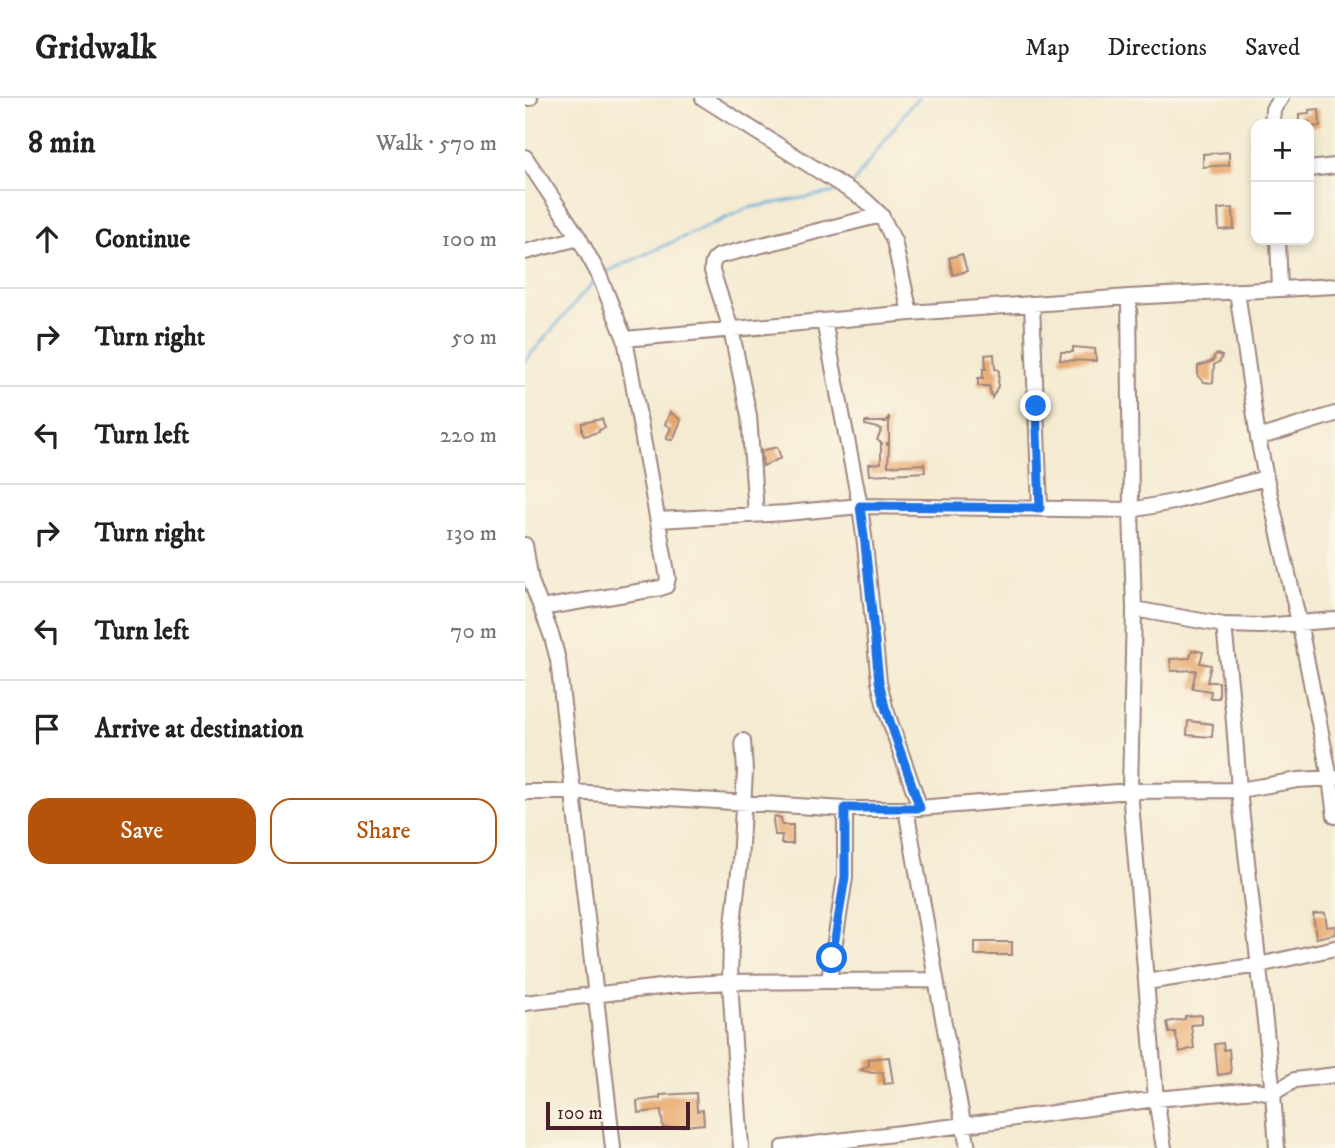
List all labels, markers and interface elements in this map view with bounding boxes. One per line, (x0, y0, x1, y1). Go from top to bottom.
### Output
text: Gridwalk (35, 28, 157, 69)
text: Map (1025, 33, 1070, 63)
text: Directions (1108, 33, 1207, 63)
text: Saved (1245, 33, 1300, 63)
map controls (1251, 119, 1314, 245)
button: + (1251, 119, 1314, 182)
text: 8 min (28, 125, 95, 162)
text: Walk · 570 m (376, 129, 497, 158)
button: − (1251, 182, 1314, 245)
icon: ahead (28, 220, 66, 258)
text: Continue (95, 223, 190, 256)
text: 100 m (442, 225, 497, 254)
icon: right (28, 318, 66, 356)
text: Turn right (95, 321, 205, 354)
text: 50 m (451, 323, 497, 352)
route end (1020, 390, 1051, 421)
icon: left (28, 416, 66, 454)
text: Turn left (95, 419, 189, 452)
text: 220 m (440, 421, 497, 450)
icon: right (28, 514, 66, 552)
text: Turn right (95, 517, 205, 550)
text: 130 m (445, 519, 497, 548)
icon: left (28, 612, 66, 650)
text: Turn left (95, 615, 189, 648)
text: 70 m (450, 617, 497, 646)
icon: arrive (28, 710, 66, 748)
text: Arrive at destination (95, 713, 304, 746)
button: Save (28, 798, 256, 864)
button: Share (270, 798, 497, 864)
route start (816, 942, 847, 973)
scale bar (546, 1099, 689, 1131)
text: 100 m (557, 1102, 603, 1125)

